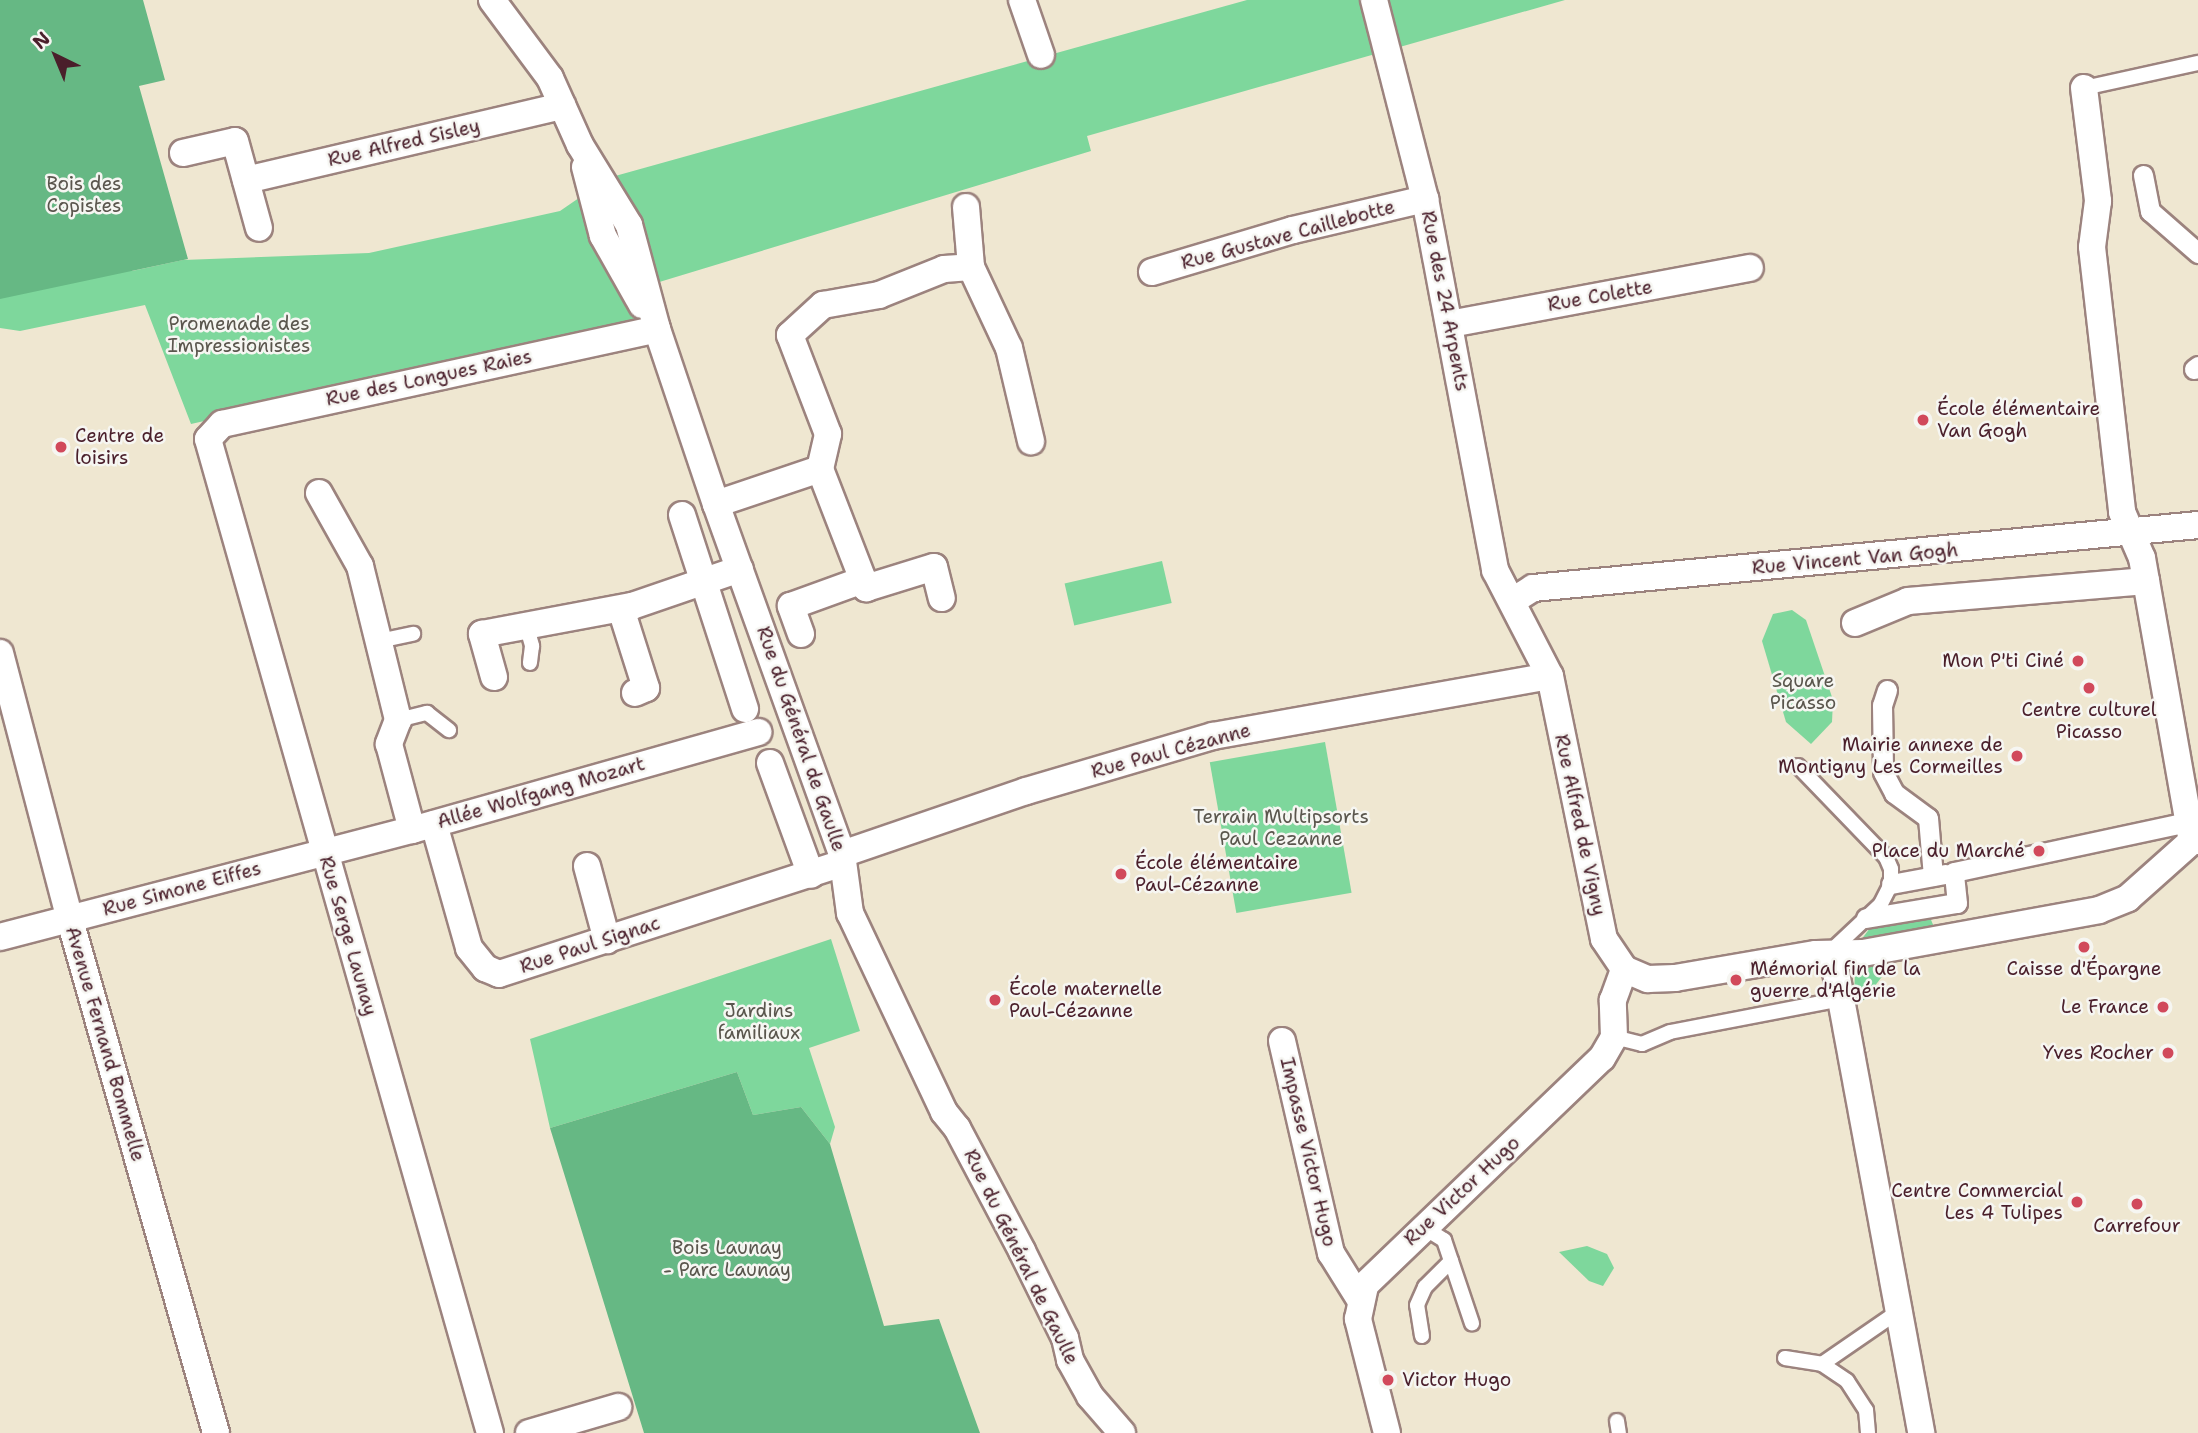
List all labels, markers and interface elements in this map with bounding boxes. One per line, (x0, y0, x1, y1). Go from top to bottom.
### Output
north arrow (21, 21, 91, 91)
text: N (27, 26, 55, 55)
street label: Rue Alfred Sisley (326, 114, 482, 172)
park label: Bois des Copistes (46, 173, 122, 217)
street label: Rue Gustave Caillebotte (1179, 195, 1397, 275)
street label: Rue des 24 Arpents (1416, 209, 1474, 393)
street label: Rue Colette (1546, 276, 1654, 316)
park label: Promenade des Impressionistes (168, 313, 310, 357)
street label: Rue des Longues Raies (324, 345, 534, 411)
place label: École élémentaire Van Gogh (1937, 398, 2100, 442)
marker: École élémentaire Van Gogh (1915, 412, 1931, 428)
place label: Centre de loisirs (75, 425, 164, 469)
marker: Centre de loisirs (53, 439, 69, 455)
street label: Rue Vincent Van Gogh (1751, 539, 1959, 579)
street label: Rue du Général de Gaulle (752, 623, 850, 855)
place label: Mon P'ti Ciné (1942, 650, 2064, 672)
marker: Mon P'ti Ciné (2070, 653, 2086, 669)
park label: Square Picasso (1770, 670, 1836, 714)
marker: Centre culturel Picasso (2081, 680, 2097, 696)
place label: Centre culturel Picasso (2021, 699, 2157, 743)
street label: Rue Paul Cézanne (1089, 719, 1253, 783)
street label: Rue Alfred de Vigny (1550, 732, 1610, 918)
place label: Mairie annexe de Montigny Les Cormeilles (1778, 734, 2003, 778)
marker: Mairie annexe de Montigny Les Cormeilles (2009, 748, 2025, 764)
street label: Allée Wolfgang Mozart (435, 752, 647, 834)
park label: Terrain Multipsorts Paul Cezanne (1193, 806, 1369, 850)
place label: Place du Marché (1872, 840, 2025, 862)
marker: Place du Marché (2031, 843, 2047, 859)
place label: École élémentaire Paul-Cézanne (1135, 852, 1298, 896)
street label: Rue Serge Launay (314, 854, 382, 1018)
street label: Rue Simone Eiffes (100, 857, 264, 921)
marker: École élémentaire Paul-Cézanne (1113, 866, 1129, 882)
street label: Rue Paul Signac (517, 912, 663, 978)
street label: Avenue Fernand Bommelle (61, 924, 149, 1164)
marker: Caisse d'Épargne (2076, 939, 2092, 955)
place label: Mémorial fin de la guerre d'Algérie (1750, 958, 1921, 1002)
place label: Caisse d'Épargne (2007, 958, 2161, 980)
marker: Mémorial fin de la guerre d'Algérie (1728, 972, 1744, 988)
place label: École maternelle Paul-Cézanne (1009, 978, 1162, 1022)
marker: École maternelle Paul-Cézanne (987, 992, 1003, 1008)
place label: Le France (2061, 996, 2149, 1018)
marker: Le France (2155, 999, 2171, 1015)
park label: Jardins familiaux (718, 1000, 800, 1044)
place label: Yves Rocher (2043, 1042, 2154, 1064)
marker: Yves Rocher (2160, 1045, 2176, 1061)
street label: Impasse Victor Hugo (1275, 1055, 1341, 1249)
street label: Rue Victor Hugo (1399, 1132, 1525, 1250)
street label: Rue du Général de Gaulle (959, 1146, 1083, 1368)
place label: Centre Commercial Les 4 Tulipes (1891, 1180, 2063, 1224)
marker: Centre Commercial Les 4 Tulipes (2069, 1194, 2085, 1210)
marker: Carrefour (2129, 1196, 2145, 1212)
place label: Carrefour (2093, 1215, 2181, 1237)
park label: Bois Launay - Parc Launay (663, 1237, 791, 1281)
place label: Victor Hugo (1402, 1369, 1511, 1391)
marker: Victor Hugo (1380, 1372, 1396, 1388)

